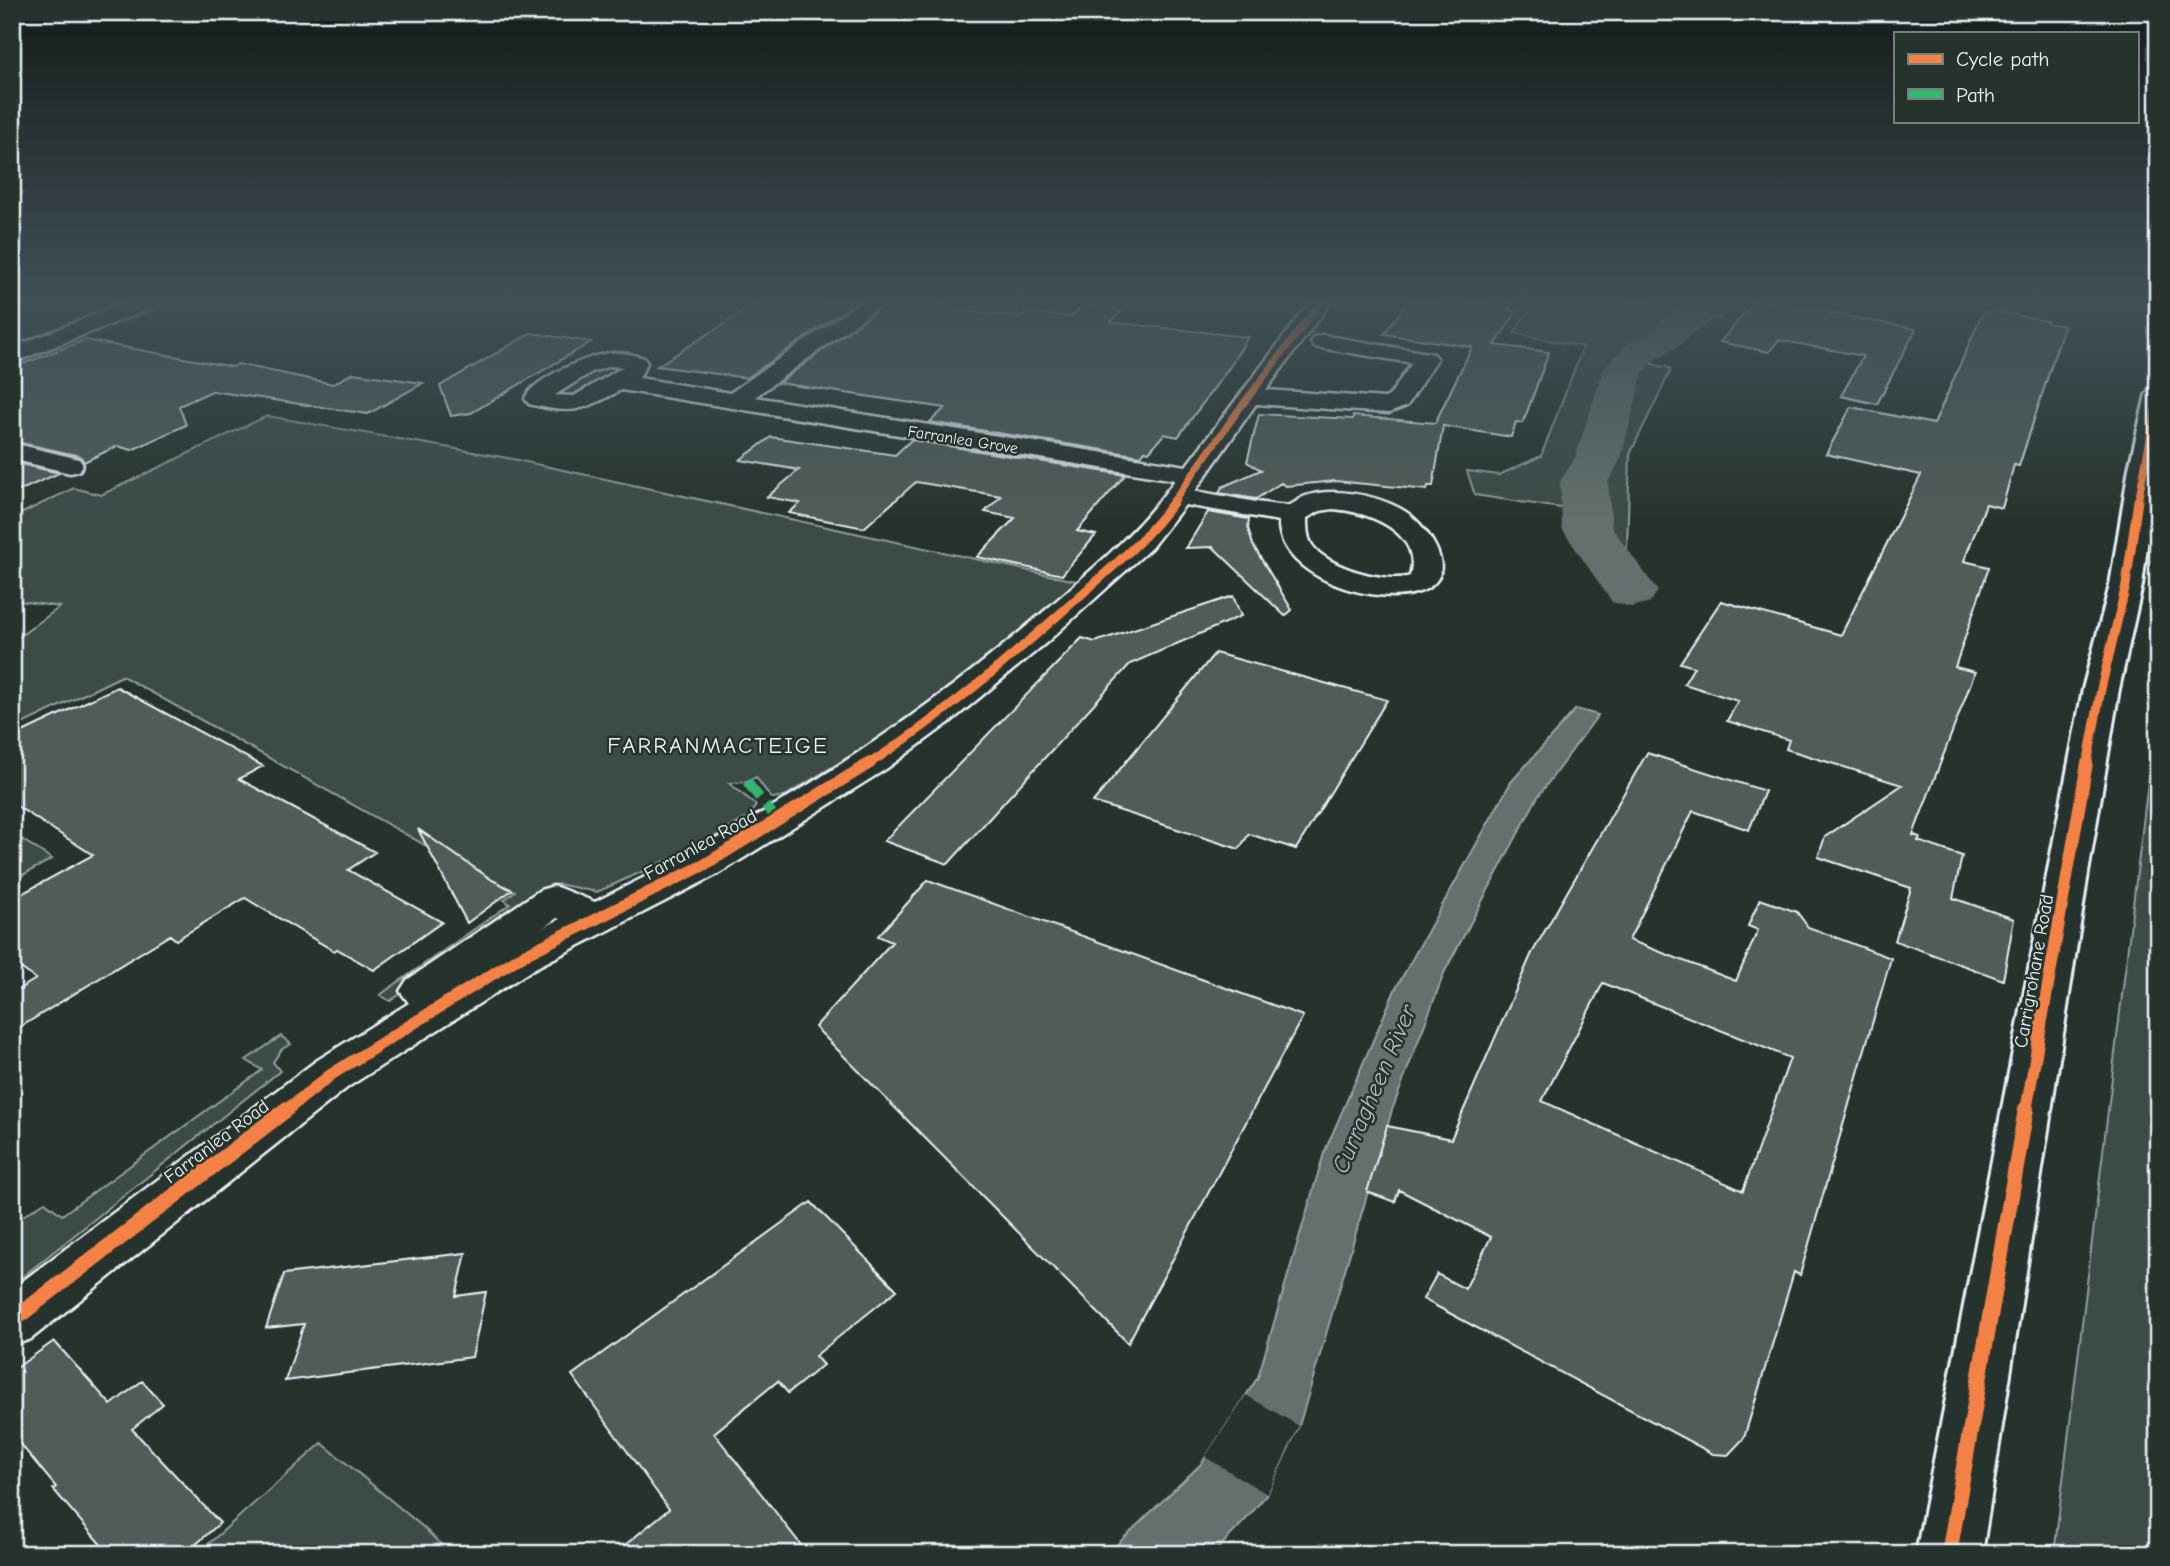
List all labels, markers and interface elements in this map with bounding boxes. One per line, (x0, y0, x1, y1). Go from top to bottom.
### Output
legend (1894, 32, 2138, 122)
text: Cycle path (1956, 47, 2049, 71)
text: Path (1956, 83, 1995, 107)
street label: Farranlea Grove (906, 422, 1019, 458)
district label: FARRANMACTEIGE (607, 732, 829, 759)
street label: Farranlea Road (640, 805, 761, 885)
street label: Carrigrohane Road (2010, 893, 2058, 1050)
water label: Curragheen River (1326, 999, 1423, 1177)
street label: Farranlea Road (160, 1095, 273, 1188)

